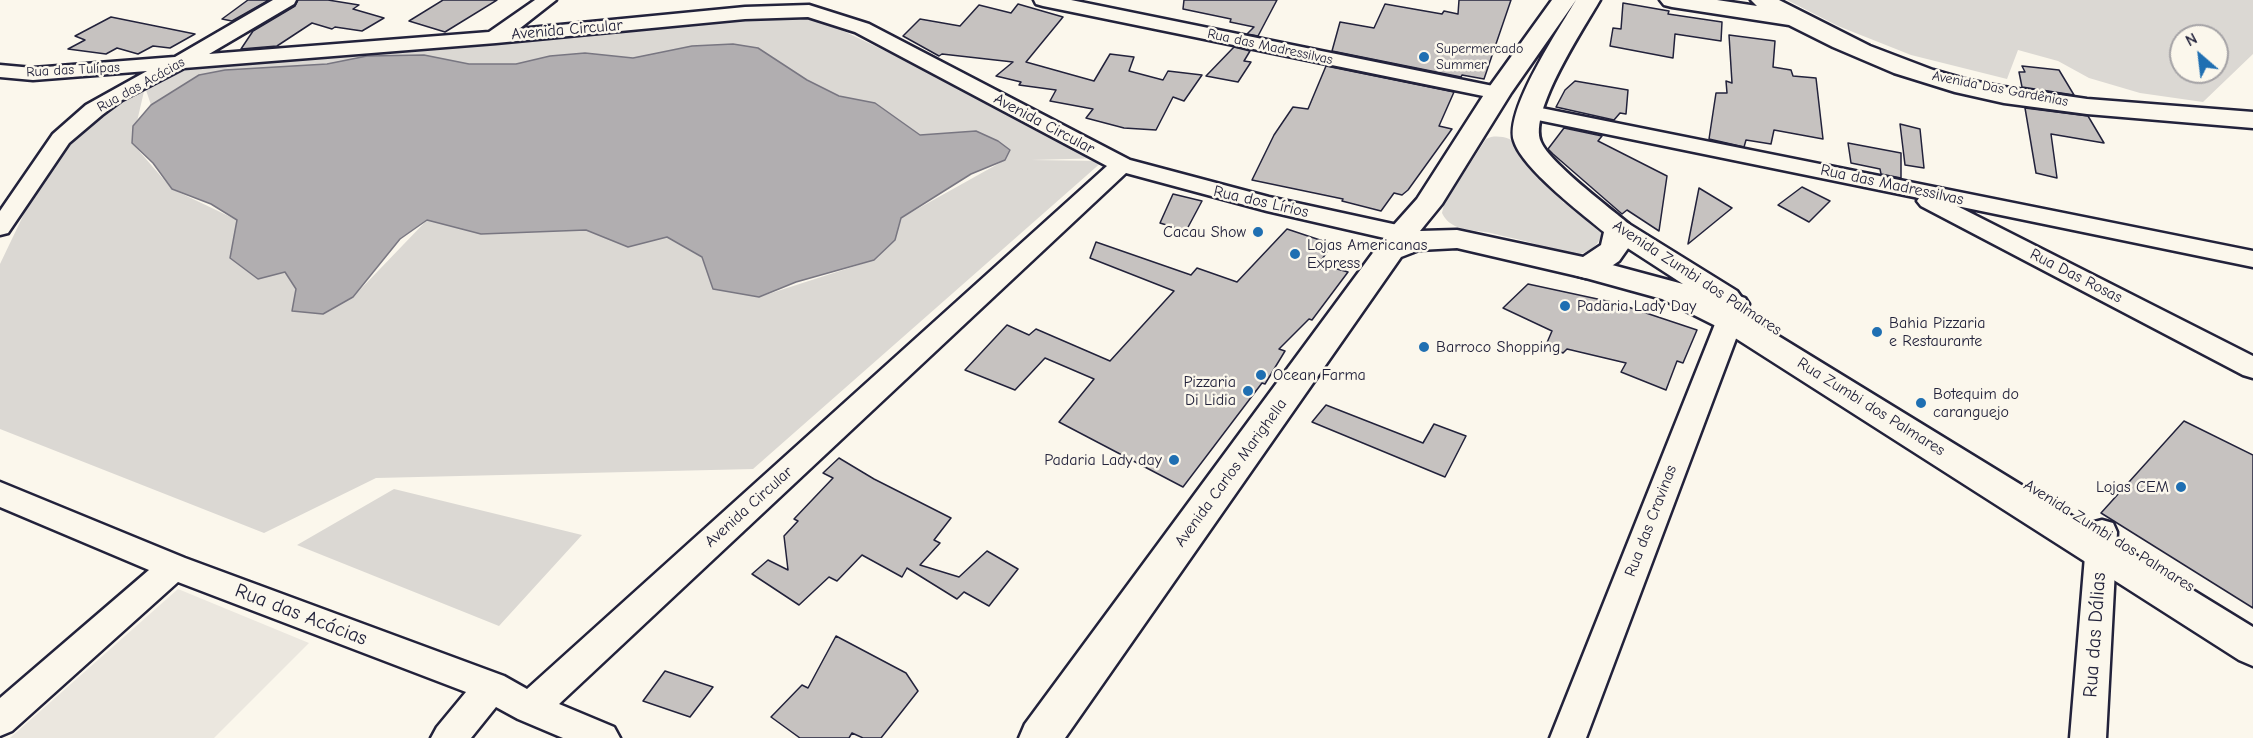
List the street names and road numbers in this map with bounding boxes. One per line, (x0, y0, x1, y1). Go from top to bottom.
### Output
street label: Avenida Circular (511, 16, 623, 44)
street label: Rua das Madressilvas (1206, 26, 1334, 68)
street label: Rua das Acácias (94, 54, 188, 116)
street label: Rua das Tulípas (26, 59, 120, 81)
street label: Avenida Das Gardênias (1931, 68, 2069, 110)
street label: Avenida Circular (990, 89, 1098, 159)
street label: Rua das Madressilvas (1819, 160, 1965, 210)
street label: Rua dos Lírios (1212, 182, 1310, 222)
street label: Avenida Zumbi dos Palmares (1609, 216, 1785, 340)
street label: Rua Das Rosas (2027, 245, 2125, 307)
street label: Rua Zumbi dos Palmares (1794, 354, 1948, 460)
street label: Avenida Carlos Marighella (1171, 395, 1291, 551)
street label: Rua das Cravinas (1621, 462, 1681, 580)
street label: Avenida Circular (701, 463, 797, 551)
street label: Avenida Zumbi dos Palmares (2020, 476, 2198, 596)
street label: Rua das Dálias (2079, 572, 2111, 698)
street label: Rua das Acácias (232, 579, 370, 651)

